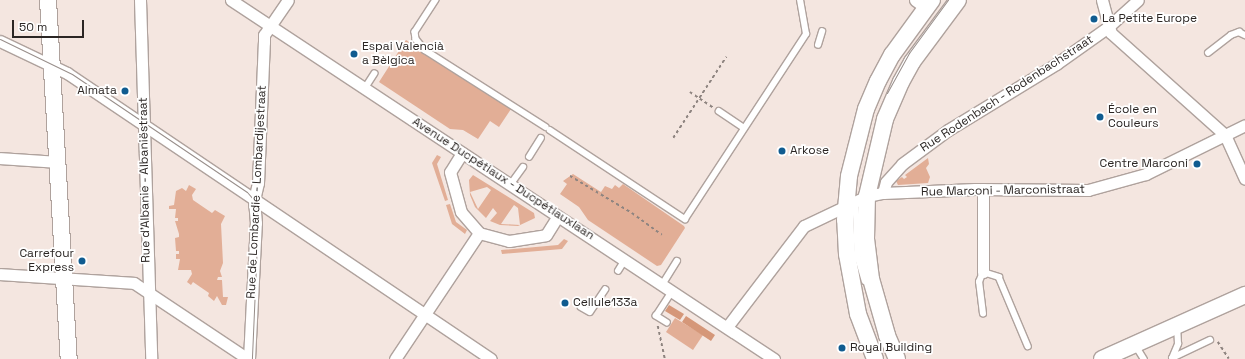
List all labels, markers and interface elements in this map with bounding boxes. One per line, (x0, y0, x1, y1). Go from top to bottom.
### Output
scale bar (14, 12, 86, 38)
place label: La Petite Europe (1102, 12, 1197, 26)
marker: La Petite Europe (1089, 14, 1099, 24)
text: 50 m (19, 19, 47, 35)
street label: Rue Rodenbach - Rodenbachstraat (918, 32, 1096, 156)
place label: Espai Valencià a Bèlgica (362, 40, 444, 68)
marker: Espai Valencià a Bèlgica (349, 49, 359, 59)
place label: Almata (77, 84, 117, 98)
street label: Rue de Lombardie - Lombardijestraat (244, 85, 270, 299)
marker: Almata (120, 86, 130, 96)
street label: Rue d'Albanie - Albaniëstraat (136, 97, 154, 263)
place label: École en Couleurs (1108, 103, 1159, 131)
marker: École en Couleurs (1095, 112, 1105, 122)
street label: Avenue Ducpétiaux - Ducpétiauxlaan (409, 115, 597, 243)
place label: Arkose (790, 144, 829, 158)
marker: Arkose (777, 146, 787, 156)
place label: Centre Marconi (1100, 157, 1188, 171)
marker: Centre Marconi (1191, 158, 1203, 170)
street label: Rue Marconi - Marconistraat (921, 182, 1085, 200)
place label: Carrefour Express (19, 247, 74, 275)
marker: Carrefour Express (77, 256, 87, 266)
place label: Cellule133a (573, 296, 637, 310)
marker: Cellule133a (560, 298, 570, 308)
place label: Royal Building (850, 341, 932, 355)
marker: Royal Building (837, 343, 847, 353)

